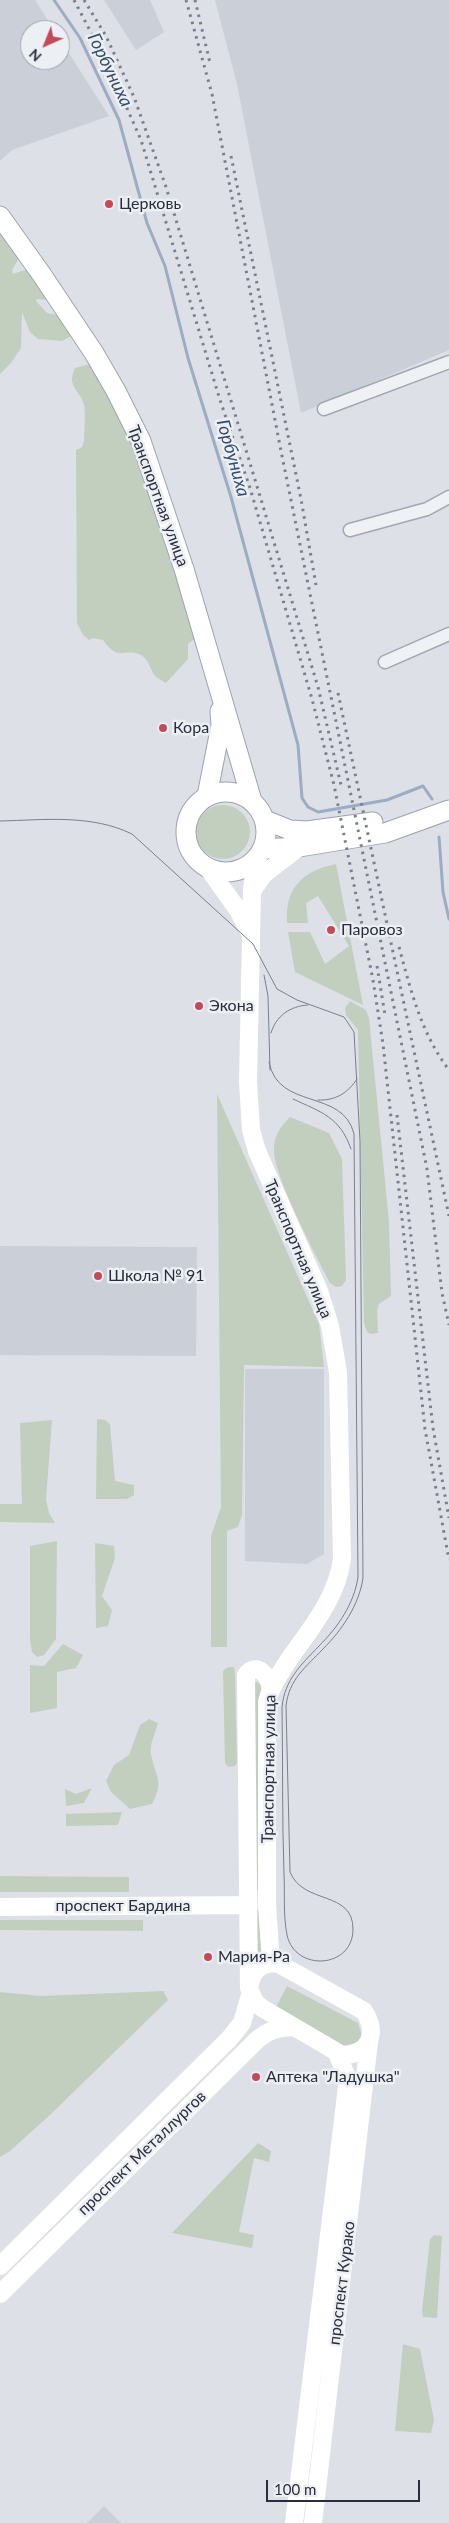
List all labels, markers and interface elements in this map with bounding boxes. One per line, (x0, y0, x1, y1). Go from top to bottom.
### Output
north arrow (20, 20, 70, 70)
water label: Горбуниха (83, 30, 137, 110)
text: N (25, 46, 45, 65)
place label: Церковь (119, 194, 181, 214)
marker: Церковь (103, 198, 115, 210)
water label: Горбуниха (212, 417, 254, 499)
street label: Транспортная улица (124, 423, 192, 569)
place label: Кора (173, 718, 209, 738)
marker: Кора (157, 722, 169, 734)
place label: Паровоз (341, 920, 403, 940)
marker: Паровоз (325, 924, 337, 936)
place label: Экона (209, 996, 254, 1016)
marker: Экона (193, 1000, 205, 1012)
street label: Транспортная улица (260, 1177, 336, 1321)
place label: Школа № 91 (108, 1266, 204, 1286)
marker: Школа № 91 (92, 1270, 104, 1282)
street label: Транспортная улица (258, 1694, 280, 1844)
street label: проспект Бардина (55, 1896, 191, 1916)
place label: Мария-Ра (218, 1947, 290, 1967)
marker: Мария-Ра (202, 1951, 214, 1963)
place label: Аптека "Ладушка" (266, 2067, 400, 2087)
marker: Аптека "Ладушка" (250, 2071, 262, 2083)
street label: проспект Металлургов (74, 2087, 210, 2219)
street label: проспект Курако (325, 2220, 359, 2346)
scale bar (269, 2470, 423, 2502)
text: 100 m (274, 2480, 316, 2498)

